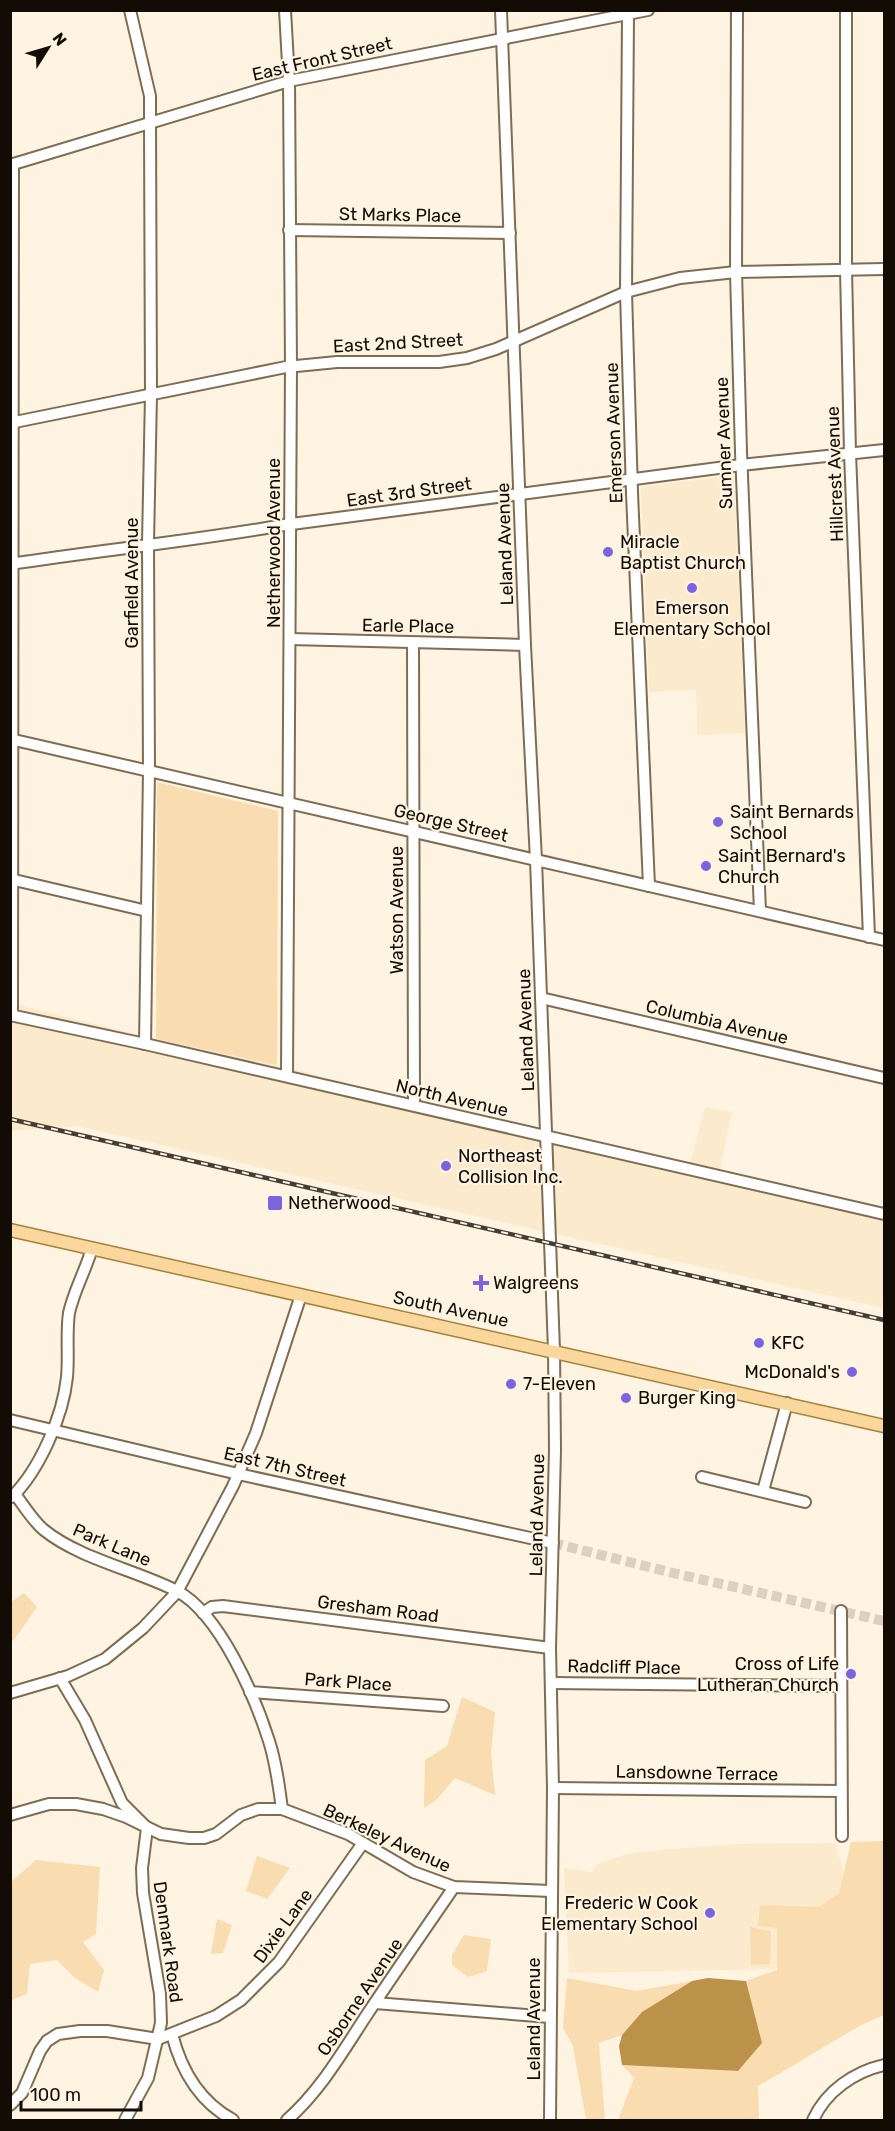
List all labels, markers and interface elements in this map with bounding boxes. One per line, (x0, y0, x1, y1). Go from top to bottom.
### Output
north arrow (18, 18, 78, 78)
text: N (49, 29, 71, 50)
street label: East Front Street (250, 32, 394, 86)
street label: St Marks Place (339, 203, 461, 227)
street label: East 2nd Street (332, 329, 464, 357)
street label: Emerson Avenue (601, 362, 627, 504)
street label: Sumner Avenue (711, 376, 737, 510)
street label: Hillcrest Avenue (822, 406, 848, 542)
street label: Netherwood Avenue (263, 458, 285, 628)
street label: East 3rd Street (345, 472, 473, 512)
street label: Leland Avenue (492, 482, 518, 606)
street label: Garfield Avenue (121, 517, 143, 649)
place label: Miracle Baptist Church (620, 531, 746, 574)
marker: Miracle Baptist Church (601, 545, 615, 559)
marker: Emerson Elementary School (685, 581, 699, 595)
place label: Emerson Elementary School (613, 597, 771, 640)
street label: Earle Place (362, 614, 454, 638)
street label: George Street (392, 799, 510, 847)
place label: Saint Bernards School (730, 801, 854, 844)
marker: Saint Bernards School (711, 815, 725, 829)
place label: Saint Bernard's Church (718, 845, 846, 888)
street label: Watson Avenue (386, 846, 408, 974)
marker: Saint Bernard's Church (699, 859, 713, 873)
street label: Leland Avenue (513, 968, 539, 1092)
street label: Columbia Avenue (644, 995, 790, 1049)
street label: North Avenue (394, 1074, 510, 1122)
place label: Northeast Collision Inc. (458, 1145, 563, 1188)
marker: Northeast Collision Inc. (439, 1159, 453, 1173)
place label: Netherwood (288, 1192, 391, 1214)
marker: Netherwood (266, 1194, 284, 1212)
place label: Walgreens (493, 1272, 579, 1294)
marker: Walgreens (474, 1276, 488, 1290)
street label: South Avenue (391, 1286, 511, 1332)
place label: KFC (771, 1332, 804, 1354)
marker: KFC (752, 1336, 766, 1350)
place label: McDonald's (744, 1361, 840, 1383)
marker: McDonald's (845, 1365, 859, 1379)
place label: 7-Eleven (523, 1373, 596, 1395)
marker: 7-Eleven (504, 1377, 518, 1391)
place label: Burger King (638, 1387, 736, 1409)
marker: Burger King (619, 1391, 633, 1405)
street label: East 7th Street (222, 1442, 348, 1492)
street label: Leland Avenue (525, 1453, 549, 1577)
street label: Park Lane (70, 1519, 154, 1571)
street label: Gresham Road (316, 1591, 440, 1627)
place label: Cross of Life Lutheran Church (697, 1653, 839, 1696)
street label: Radcliff Place (567, 1655, 681, 1679)
marker: Cross of Life Lutheran Church (844, 1667, 858, 1681)
street label: Park Place (304, 1668, 392, 1696)
street label: Lansdowne Terrace (616, 1761, 778, 1785)
street label: Berkeley Avenue (320, 1799, 454, 1877)
street label: Denmark Road (149, 1880, 187, 2004)
street label: Dixie Lane (249, 1885, 317, 1967)
place label: Frederic W Cook Elementary School (541, 1892, 699, 1935)
marker: Frederic W Cook Elementary School (703, 1906, 717, 1920)
street label: Osborne Avenue (313, 1934, 407, 2060)
street label: Leland Avenue (523, 1958, 545, 2080)
scale bar (21, 2074, 141, 2112)
text: 100 m (30, 2084, 81, 2106)

